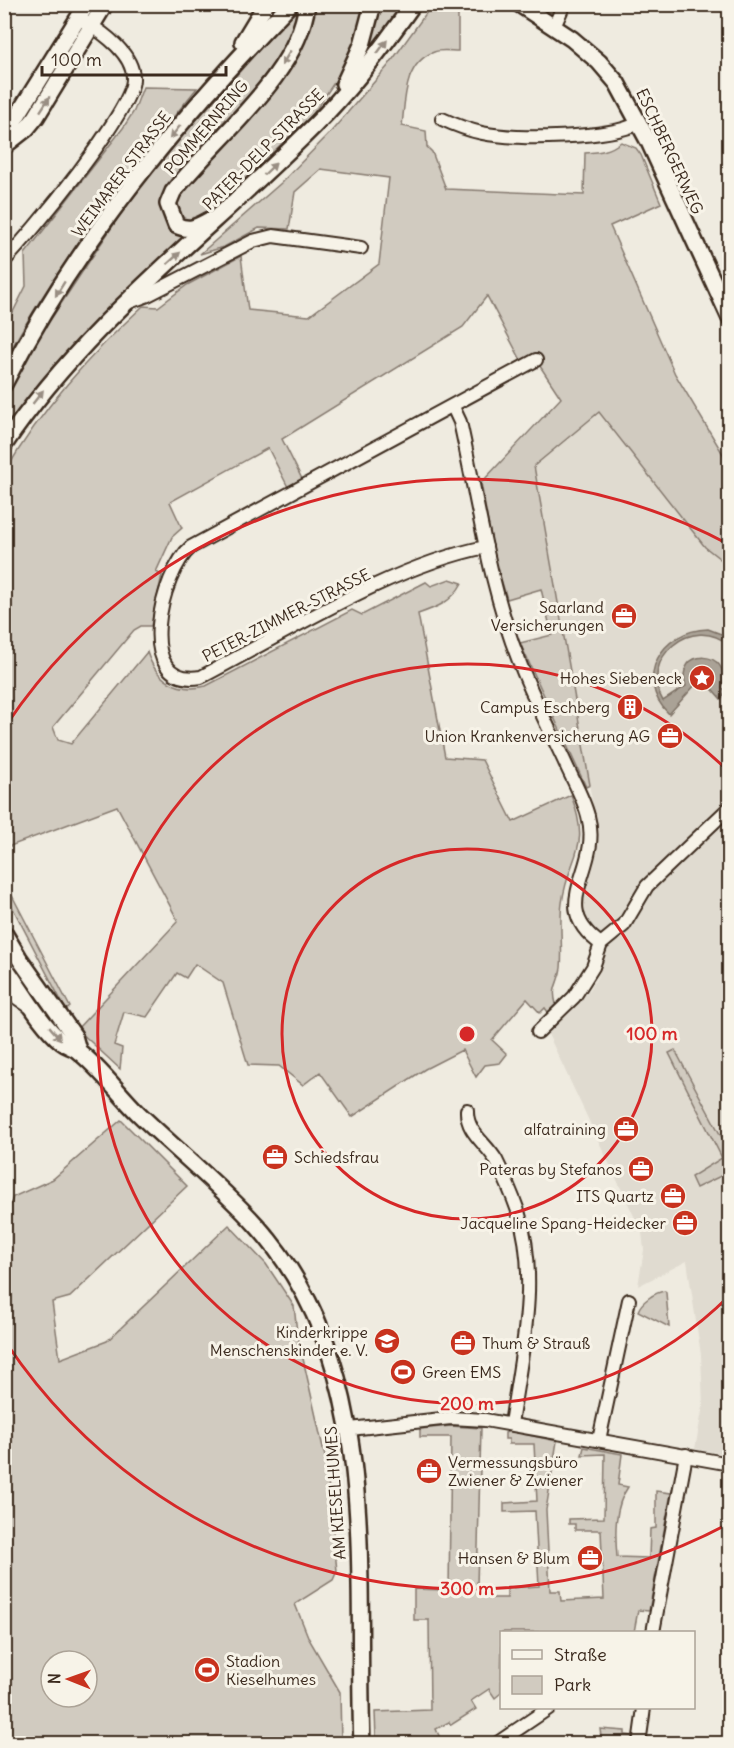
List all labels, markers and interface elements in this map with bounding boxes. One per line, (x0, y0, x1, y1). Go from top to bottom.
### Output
scale bar (42, 39, 226, 77)
one-way arrow (376, 39, 388, 55)
text: 100 m (51, 48, 102, 71)
one-way arrow (280, 50, 291, 66)
street label: POMMERNRING (160, 76, 252, 178)
street label: PATER-DELP-STRASSE (198, 84, 328, 214)
street label: ESCHBERGERWEG (632, 85, 708, 217)
one-way arrow (39, 96, 50, 112)
street label: WEIMARER STRASSE (67, 107, 175, 241)
one-way arrow (169, 124, 182, 139)
one-way arrow (263, 162, 278, 176)
one-way arrow (166, 252, 182, 265)
one-way arrow (54, 281, 65, 297)
one-way arrow (31, 389, 44, 405)
street label: PETER-ZIMMER-STRASSE (199, 564, 373, 666)
place label: Saarland Versicherungen (491, 597, 604, 635)
office icon: Saarland Versicherungen (609, 601, 639, 631)
place icon: Hohes Siebeneck (687, 663, 717, 693)
place label: Hohes Siebeneck (560, 668, 682, 688)
building icon: Campus Eschberg (615, 692, 645, 722)
place label: Campus Eschberg (480, 697, 610, 717)
office icon: Union Krankenversicherung AG (655, 721, 685, 751)
place label: Union Krankenversicherung AG (424, 726, 650, 746)
text: 100 m (627, 1022, 678, 1045)
centre of rings (457, 1024, 477, 1044)
one-way arrow (48, 1025, 61, 1041)
office icon: alfatraining (611, 1114, 641, 1144)
place label: alfatraining (524, 1119, 606, 1139)
office icon: Schiedsfrau (260, 1142, 290, 1172)
place label: Schiedsfrau (294, 1147, 379, 1167)
office icon: Pateras by Stefanos (626, 1154, 656, 1184)
place label: Pateras by Stefanos (479, 1159, 622, 1179)
office icon: ITS Quartz (658, 1181, 688, 1211)
place label: ITS Quartz (576, 1186, 654, 1206)
office icon: Jacqueline Spang-Heidecker (670, 1208, 700, 1238)
place label: Jacqueline Spang-Heidecker (460, 1213, 666, 1233)
place label: Kinderkrippe Menschenskinder e. V. (210, 1322, 368, 1360)
school or university icon: Kinderkrippe Menschenskinder e. V. (372, 1326, 402, 1356)
office icon: Thum & Strauß (448, 1328, 478, 1358)
place label: Thum & Strauß (482, 1333, 591, 1353)
sports icon: Green EMS (388, 1357, 418, 1387)
place label: Green EMS (422, 1362, 501, 1382)
text: 200 m (440, 1392, 494, 1415)
street label: AM KIESELHUMES (320, 1425, 350, 1560)
place label: Vermessungsbüro Zwiener & Zwiener (448, 1452, 584, 1490)
office icon: Vermessungsbüro Zwiener & Zwiener (414, 1456, 444, 1486)
office icon: Hansen & Blum (575, 1543, 605, 1573)
place label: Hansen & Blum (458, 1548, 570, 1568)
text: 300 m (440, 1577, 494, 1600)
legend (500, 1631, 695, 1709)
text: Straße (554, 1643, 607, 1666)
north arrow (39, 1649, 99, 1709)
place label: Stadion Kieselhumes (226, 1651, 316, 1689)
sports icon: Stadion Kieselhumes (192, 1655, 222, 1685)
text: N (44, 1673, 64, 1684)
text: Park (554, 1673, 591, 1696)

